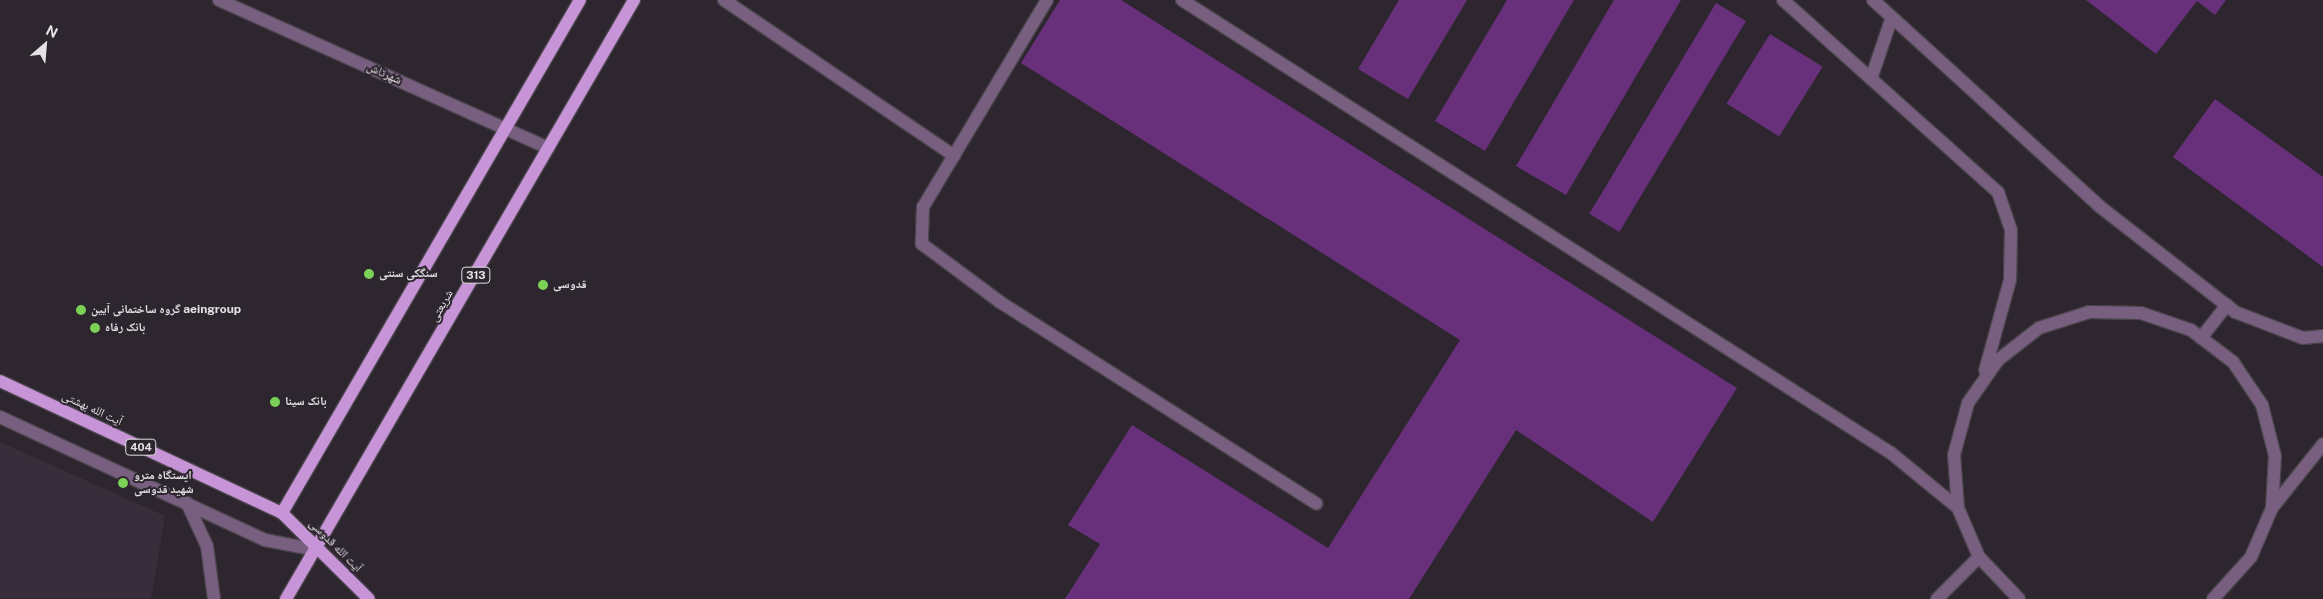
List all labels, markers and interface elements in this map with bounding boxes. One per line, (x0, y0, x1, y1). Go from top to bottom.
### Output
north arrow (20, 20, 70, 70)
text: N (43, 22, 60, 41)
street label: شهرتاش (364, 60, 404, 88)
road number: 313 (461, 266, 491, 284)
place label: سنگکی سنتی (379, 267, 438, 281)
marker: سنگکی سنتی (363, 268, 375, 280)
place label: قدوسی (553, 278, 587, 292)
marker: قدوسی (537, 279, 549, 291)
street label: شریعتی (427, 288, 457, 324)
place label: گروه ساختمانی آیین aeingroup (91, 303, 241, 317)
marker: گروه ساختمانی آیین aeingroup (75, 304, 87, 316)
place label: بانک رفاه (105, 321, 145, 335)
marker: بانک رفاه (89, 322, 101, 334)
street label: آیت الله بهشتی (60, 389, 124, 429)
place label: بانک سینا (285, 395, 327, 409)
marker: بانک سینا (269, 396, 281, 408)
road number: 404 (125, 438, 157, 456)
place label: ایستگاه مترو شهید قدوسی (134, 469, 194, 497)
marker: ایستگاه مترو شهید قدوسی (116, 476, 130, 490)
street label: آیت الله قدوسی (306, 517, 364, 575)

